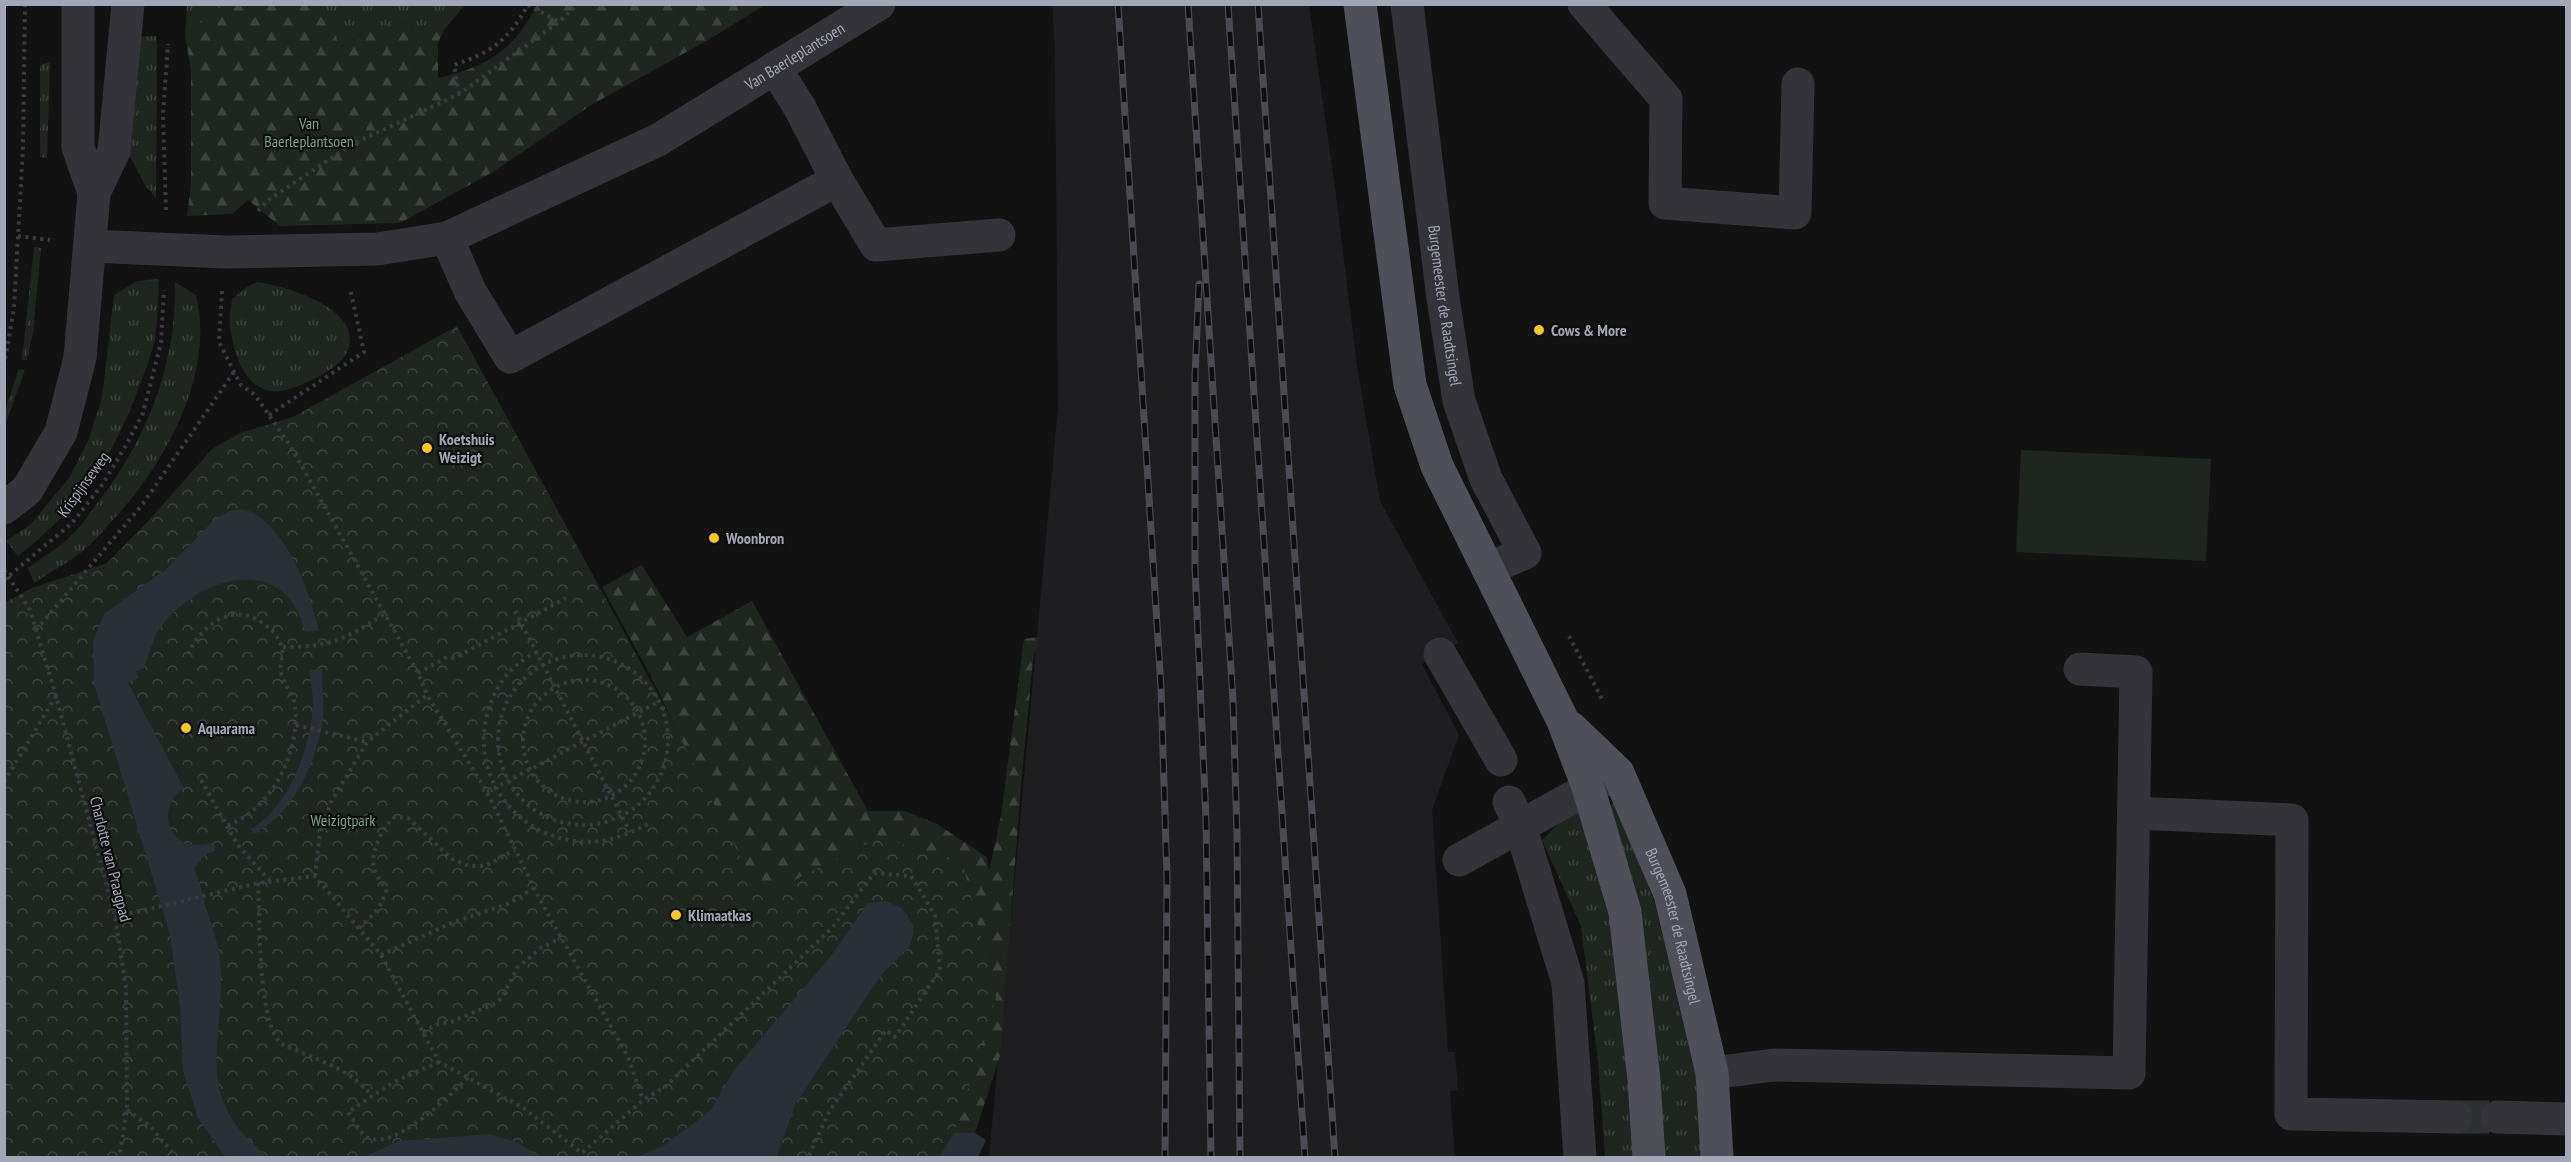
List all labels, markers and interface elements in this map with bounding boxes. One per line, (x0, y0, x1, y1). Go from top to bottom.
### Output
street label: Van Baerleplantsoen (740, 18, 848, 95)
park label: Van Baerleplantsoen (264, 113, 354, 151)
street label: Burgemeester de Raadtsingel (1424, 224, 1467, 388)
place label: Cows & More (1551, 320, 1627, 340)
marker: Cows & More (1532, 323, 1546, 337)
place label: Koetshuis Weizigt (438, 429, 495, 467)
marker: Koetshuis Weizigt (420, 441, 434, 455)
street label: Krispijnseweg (52, 447, 114, 521)
place label: Woonbron (725, 528, 784, 548)
marker: Woonbron (707, 531, 721, 545)
place label: Aquarama (197, 718, 255, 738)
marker: Aquarama (179, 721, 193, 735)
street label: Charlotte van Praagpad (86, 794, 136, 924)
park label: Weizigtpark (311, 810, 376, 830)
street label: Burgemeester de Raadtsingel (1641, 845, 1706, 1006)
place label: Klimaatkas (688, 905, 751, 925)
marker: Klimaatkas (669, 908, 683, 922)

